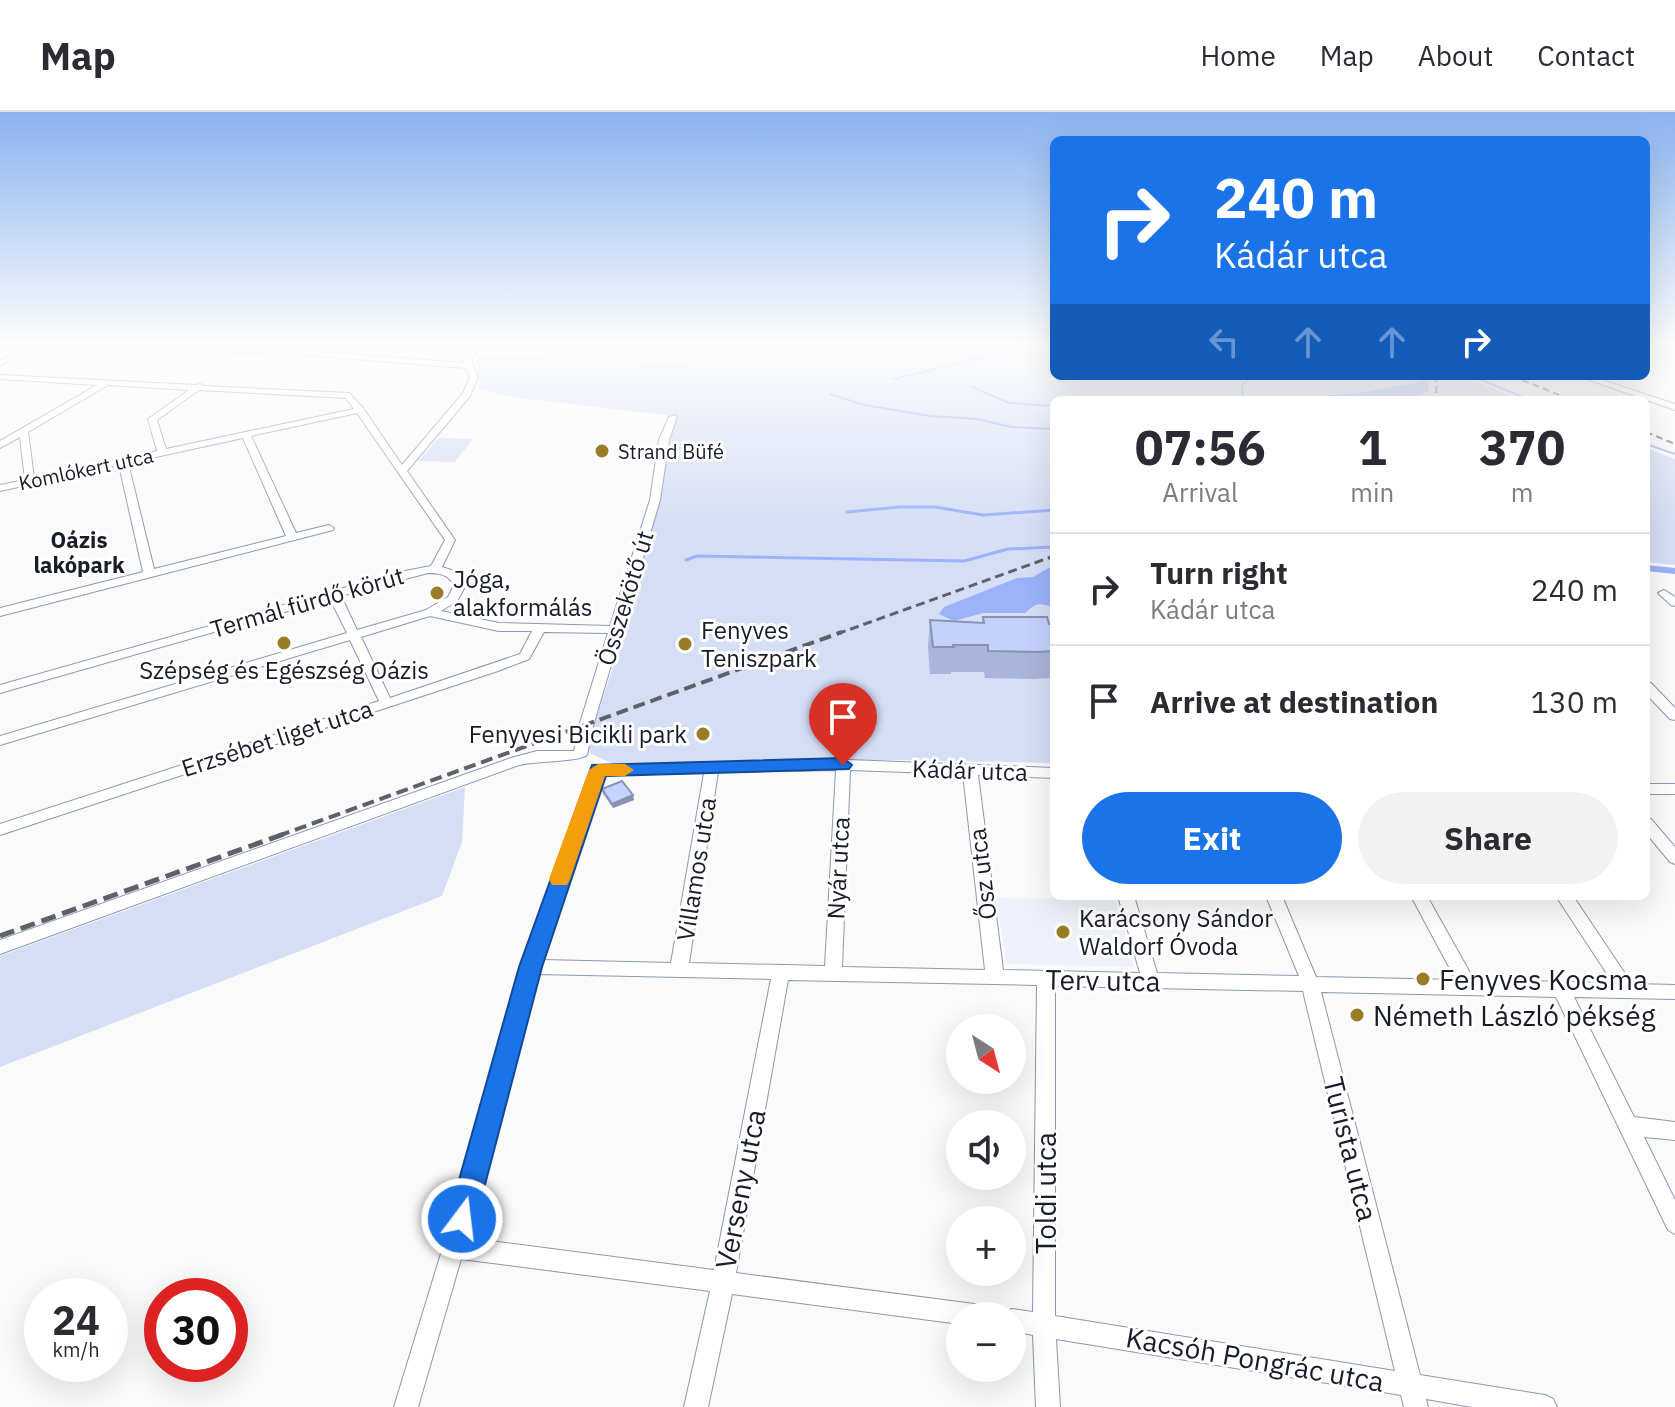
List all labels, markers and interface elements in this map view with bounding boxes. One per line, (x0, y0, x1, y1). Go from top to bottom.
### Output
text: Map (40, 31, 116, 80)
text: Home (1200, 37, 1276, 74)
text: Map (1320, 37, 1374, 74)
text: About (1418, 37, 1493, 74)
text: Contact (1537, 37, 1635, 74)
text: 240 m (1214, 161, 1378, 233)
icon: right (1082, 168, 1186, 272)
text: Kádár utca (1214, 231, 1388, 278)
icon: left (1202, 320, 1246, 364)
icon: ahead (1286, 320, 1330, 364)
icon: ahead (1370, 320, 1414, 364)
icon: right (1454, 320, 1498, 364)
text: 07:56 (1135, 416, 1266, 478)
text: 1 (1358, 416, 1387, 478)
text: 370 (1479, 416, 1565, 478)
place label: Strand Büfé (618, 438, 724, 465)
street label: Komlókert utca (16, 442, 156, 496)
marker: Strand Büfé (593, 442, 611, 460)
text: Arrival (1162, 475, 1238, 509)
text: min (1350, 475, 1394, 509)
text: m (1511, 475, 1533, 509)
district label: Oázis lakópark (33, 525, 125, 579)
street label: Összekötő út (589, 527, 661, 669)
text: Turn right (1150, 553, 1288, 592)
street label: Termál fürdő körút (207, 559, 407, 645)
place label: Jóga, alakformálás (453, 563, 593, 623)
icon: right (1082, 567, 1126, 611)
text: 240 m (1531, 570, 1618, 609)
marker: Jóga, alakformálás (428, 584, 446, 602)
text: Kádár utca (1150, 592, 1275, 626)
place label: Fenyves Teniszpark (701, 614, 817, 674)
marker: Szépség és Egészség Oázis (275, 634, 293, 652)
marker: Fenyves Teniszpark (676, 635, 694, 653)
place label: Szépség és Egészség Oázis (139, 654, 429, 686)
icon: arrive (1082, 679, 1126, 723)
text: Arrive at destination (1150, 682, 1438, 721)
text: 130 m (1531, 682, 1618, 721)
pin (809, 683, 877, 765)
street label: Erzsébet liget utca (177, 692, 377, 784)
icon: arrive (821, 695, 865, 739)
place label: Fenyvesi Bicikli park (469, 718, 687, 750)
marker: Fenyvesi Bicikli park (694, 725, 712, 743)
street label: Kádár utca (912, 752, 1029, 788)
button: Exit (1082, 792, 1342, 884)
button: Share (1358, 792, 1618, 884)
street label: Villamos utca (669, 795, 723, 943)
street label: Nyár utca (819, 816, 857, 920)
street label: Ősz utca (960, 826, 1003, 922)
place label: Karácsony Sándor Waldorf Óvoda (1079, 902, 1273, 962)
marker: Karácsony Sándor Waldorf Óvoda (1054, 923, 1072, 941)
street label: Terv utca (1045, 960, 1161, 1000)
place label: Fenyves Kocsma (1439, 961, 1648, 998)
marker: Fenyves Kocsma (1414, 970, 1432, 988)
place label: Németh László pékség (1373, 997, 1656, 1034)
marker: Németh László pékség (1348, 1006, 1366, 1024)
north arrow (946, 1014, 1026, 1094)
map controls (946, 1014, 1026, 1382)
street label: Turista utca (1315, 1073, 1387, 1225)
street label: Verseny utca (706, 1106, 774, 1272)
button: sound (946, 1110, 1026, 1190)
street label: Toldi utca (1027, 1132, 1064, 1254)
position arrow (420, 1177, 504, 1261)
button: + (946, 1206, 1026, 1286)
speed limit sign: 30 (144, 1278, 248, 1382)
text: 24 (52, 1294, 100, 1346)
button: − (946, 1302, 1026, 1382)
street label: Kacsóh Pongrác utca (1123, 1318, 1387, 1400)
text: km/h (52, 1336, 100, 1363)

